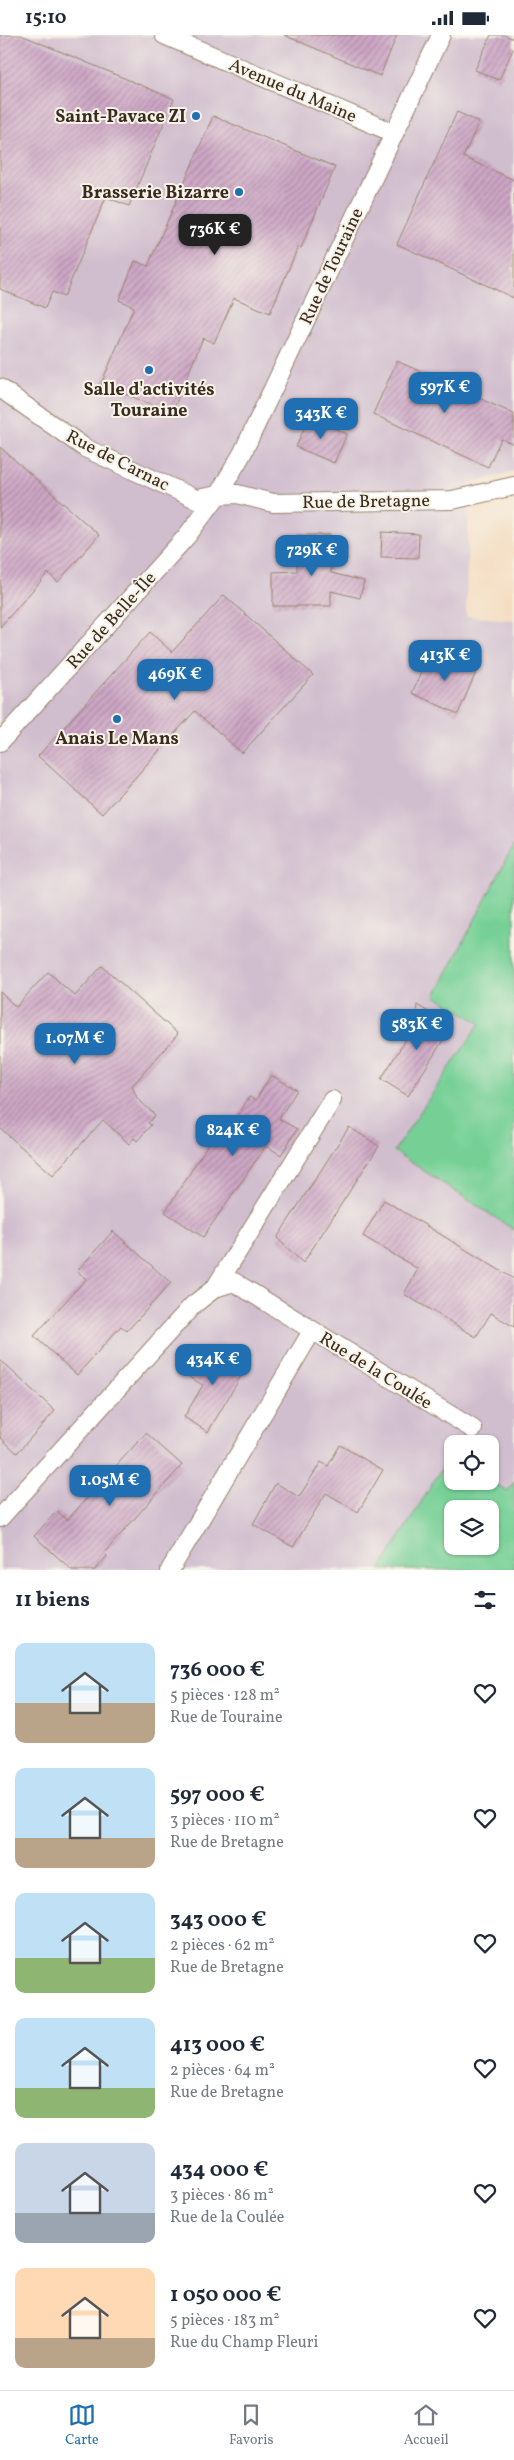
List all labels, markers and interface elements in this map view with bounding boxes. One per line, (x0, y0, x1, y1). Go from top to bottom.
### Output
text: 15:10 (25, 5, 67, 31)
street label: Avenue du Maine (225, 53, 360, 130)
place label: Saint-Pavace ZI (55, 105, 186, 130)
marker: Saint-Pavace ZI (190, 110, 202, 122)
place label: Brasserie Bizarre (82, 181, 229, 206)
marker: Brasserie Bizarre (233, 186, 245, 198)
street label: Rue de Touraine (294, 204, 370, 329)
pin: 736K € (174, 213, 256, 256)
text: 736K € (190, 219, 240, 241)
marker: Salle d'activités Touraine (143, 364, 155, 376)
pin: 597K € (404, 371, 486, 414)
text: 597K € (420, 377, 470, 399)
place label: Salle d'activités Touraine (83, 378, 215, 424)
pin: 343K € (280, 397, 362, 440)
text: 343K € (295, 403, 347, 425)
street label: Rue de Carnac (61, 425, 173, 498)
street label: Rue de Bretagne (302, 489, 430, 516)
pin: 729K € (271, 535, 353, 577)
text: 729K € (286, 540, 338, 562)
street label: Rue de Belle-Île (62, 567, 163, 675)
pin: 413K € (404, 639, 486, 682)
text: 413K € (420, 645, 470, 667)
pin: 469K € (134, 659, 216, 701)
text: 469K € (148, 664, 202, 686)
marker: Anais Le Mans (111, 713, 123, 725)
place label: Anais Le Mans (55, 727, 179, 752)
pin: 583K € (376, 1009, 458, 1051)
text: 583K € (391, 1014, 443, 1036)
pin: 1.07M € (29, 1023, 121, 1065)
text: 1.07M € (46, 1028, 104, 1050)
pin: 824K € (192, 1115, 274, 1157)
text: 824K € (207, 1120, 259, 1142)
street label: Rue de la Coulée (314, 1327, 436, 1416)
pin: 434K € (172, 1343, 254, 1386)
text: 434K € (186, 1349, 240, 1371)
map controls (444, 1435, 499, 1555)
button: locate (444, 1435, 499, 1490)
pin: 1.05M € (64, 1465, 156, 1507)
text: 1.05M € (81, 1470, 139, 1492)
button: layers (444, 1500, 499, 1555)
text: 11 biens (15, 1586, 90, 1615)
icon: filters (471, 1586, 499, 1614)
text: 736 000 € (170, 1656, 265, 1685)
icon: home (55, 1663, 115, 1723)
icon: heart (471, 1679, 499, 1707)
text: 5 pièces · 128 m² (170, 1685, 280, 1707)
text: Rue de Touraine (170, 1707, 282, 1729)
text: 597 000 € (170, 1781, 265, 1810)
icon: home (55, 1788, 115, 1848)
icon: heart (471, 1804, 499, 1832)
text: 3 pièces · 110 m² (170, 1810, 279, 1832)
text: Rue de Bretagne (170, 1832, 284, 1854)
text: 343 000 € (170, 1906, 267, 1935)
icon: home (55, 1913, 115, 1973)
icon: heart (471, 1929, 499, 1957)
text: 2 pièces · 62 m² (170, 1935, 274, 1957)
text: Rue de Bretagne (170, 1957, 284, 1979)
text: 413 000 € (170, 2031, 265, 2060)
icon: home (55, 2038, 115, 2098)
icon: heart (471, 2054, 499, 2082)
text: 2 pièces · 64 m² (170, 2060, 275, 2082)
text: Rue de Bretagne (170, 2082, 284, 2104)
text: 434 000 € (170, 2156, 269, 2185)
icon: home (55, 2163, 115, 2223)
icon: heart (471, 2179, 499, 2207)
text: 3 pièces · 86 m² (170, 2185, 274, 2207)
text: Rue de la Coulée (170, 2207, 284, 2229)
text: 1 050 000 € (170, 2281, 281, 2310)
icon: home (55, 2288, 115, 2348)
icon: heart (471, 2304, 499, 2332)
text: 5 pièces · 183 m² (170, 2310, 279, 2332)
text: Rue du Champ Fleuri (170, 2332, 318, 2354)
tab: Carte (65, 2401, 99, 2450)
tab: Favoris (229, 2401, 273, 2450)
tab: Accueil (404, 2401, 449, 2450)

